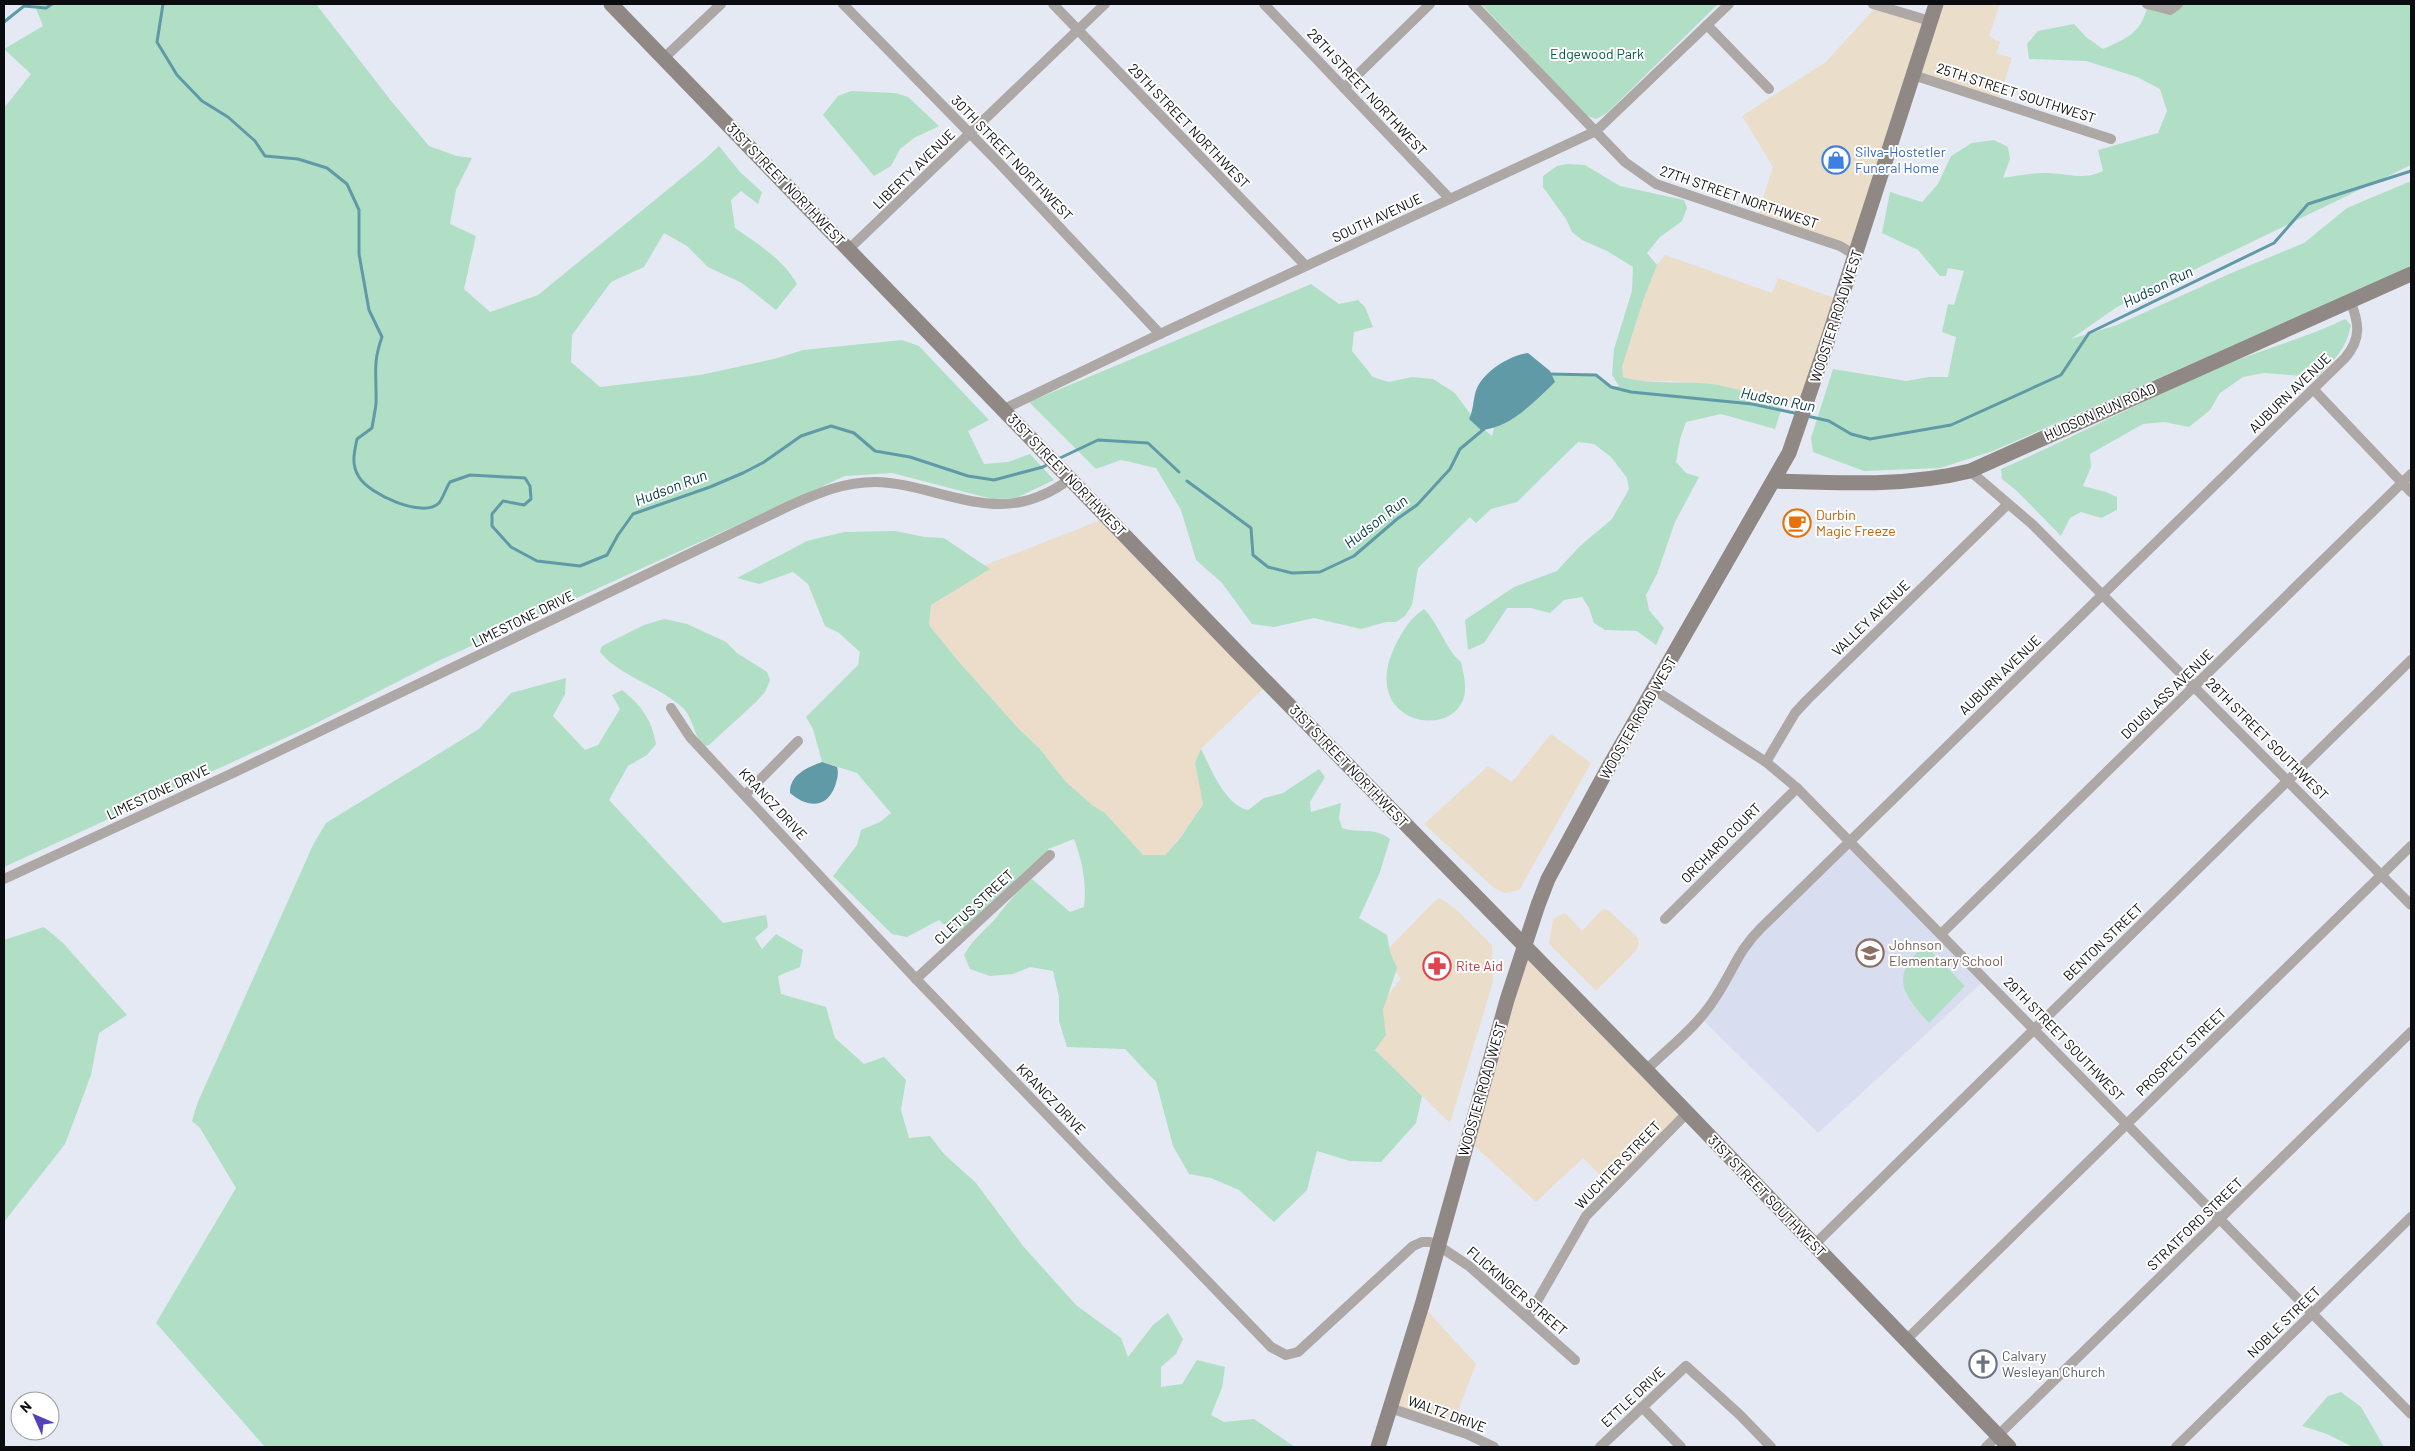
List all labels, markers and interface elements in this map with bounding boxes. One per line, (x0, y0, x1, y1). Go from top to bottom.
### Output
street label: 28TH STREET NORTHWEST (1304, 25, 1431, 159)
park label: Edgewood Park (1550, 45, 1644, 62)
street label: 25TH STREET SOUTHWEST (1934, 59, 2098, 126)
street label: 29TH STREET NORTHWEST (1125, 60, 1254, 192)
street label: 30TH STREET NORTHWEST (948, 92, 1077, 224)
street label: 31ST STREET NORTHWEST (724, 119, 849, 248)
street label: LIBERTY AVENUE (869, 125, 958, 212)
place label: Silva-Hostetler Funeral Home (1855, 143, 1946, 176)
shop icon: Silva-Hostetler Funeral Home (1821, 145, 1851, 175)
street label: 27TH STREET NORTHWEST (1658, 161, 1821, 232)
street label: SOUTH AVENUE (1329, 189, 1424, 246)
street label: WOOSTER ROAD WEST (1806, 247, 1865, 384)
water label: Hudson Run (2120, 261, 2196, 311)
street label: AUBURN AVENUE (2245, 349, 2334, 436)
street label: HUDSON RUN ROAD (2041, 379, 2158, 444)
water label: Hudson Run (1739, 383, 1817, 415)
street label: 31ST STREET NORTHWEST (1005, 410, 1130, 539)
water label: Hudson Run (632, 465, 709, 509)
water label: Hudson Run (1340, 491, 1411, 552)
place label: Durbin Magic Freeze (1816, 506, 1896, 539)
cafe icon: Durbin Magic Freeze (1782, 508, 1812, 538)
street label: VALLEY AVENUE (1828, 576, 1913, 659)
street label: LIMESTONE DRIVE (469, 586, 577, 651)
street label: AUBURN AVENUE (1955, 631, 2044, 718)
street label: DOUGLASS AVENUE (2117, 645, 2216, 742)
street label: WOOSTER ROAD WEST (1596, 653, 1680, 782)
street label: 28TH STREET SOUTHWEST (2203, 674, 2332, 803)
street label: 31ST STREET NORTHWEST (1287, 701, 1412, 830)
street label: LIMESTONE DRIVE (104, 760, 212, 823)
street label: KRANCZ DRIVE (736, 764, 811, 843)
street label: ORCHARD COURT (1677, 799, 1764, 886)
street label: CLETUS STREET (930, 866, 1017, 948)
street label: BENTON STREET (2059, 899, 2146, 984)
place label: Johnson Elementary School (1889, 936, 2003, 969)
school or university icon: Johnson Elementary School (1855, 938, 1885, 968)
pharmacy icon: Rite Aid (1422, 951, 1452, 981)
place label: Rite Aid (1456, 957, 1503, 974)
street label: 29TH STREET SOUTHWEST (2000, 973, 2128, 1104)
street label: PROSPECT STREET (2132, 1004, 2229, 1099)
street label: WOOSTER ROAD WEST (1454, 1020, 1509, 1158)
street label: KRANCZ DRIVE (1013, 1060, 1089, 1138)
street label: WUCHTER STREET (1571, 1117, 1664, 1212)
street label: 31ST STREET SOUTHWEST (1705, 1131, 1830, 1260)
street label: STRATFORD STREET (2143, 1174, 2246, 1274)
street label: FLICKINGER STREET (1464, 1242, 1571, 1339)
street label: NOBLE STREET (2243, 1282, 2324, 1361)
place label: Calvary Wesleyan Church (2002, 1347, 2105, 1380)
church icon: Calvary Wesleyan Church (1968, 1349, 1998, 1379)
street label: ETTLE DRIVE (1597, 1363, 1668, 1430)
north arrow (10, 1391, 60, 1441)
street label: WALTZ DRIVE (1406, 1392, 1489, 1436)
text: N (16, 1397, 35, 1416)

